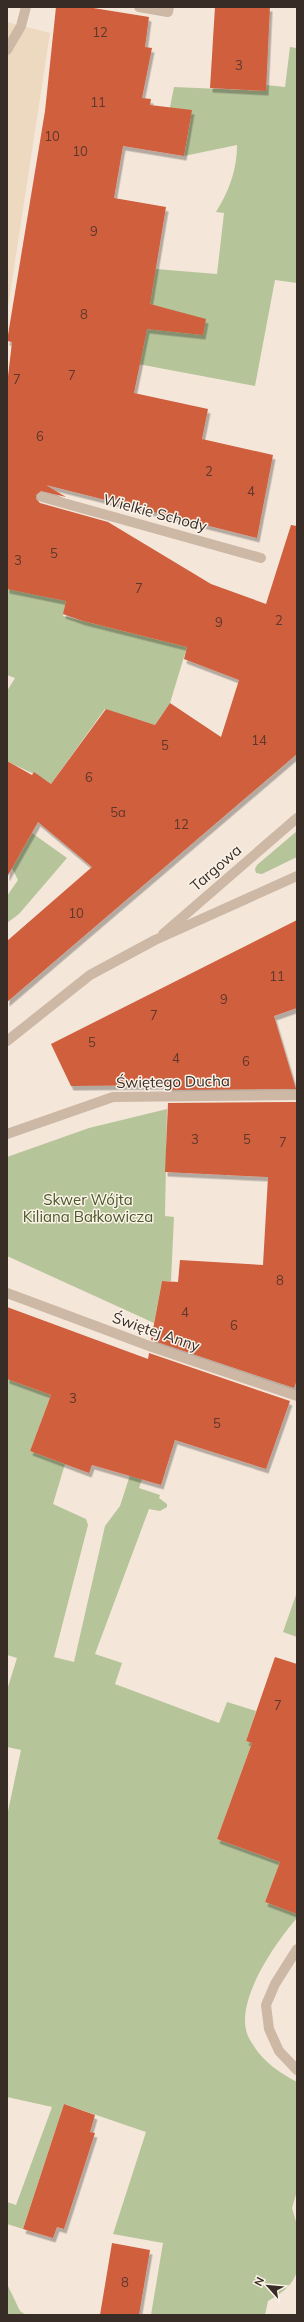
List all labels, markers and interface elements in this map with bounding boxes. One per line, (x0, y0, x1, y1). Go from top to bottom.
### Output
house number: 12 (92, 24, 108, 40)
house number: 3 (235, 57, 243, 73)
house number: 11 (90, 94, 106, 110)
house number: 10 (44, 128, 60, 144)
house number: 10 (72, 143, 88, 159)
house number: 9 (90, 223, 98, 239)
house number: 8 (80, 306, 88, 322)
house number: 7 (68, 367, 76, 383)
house number: 7 (13, 371, 21, 387)
house number: 6 (36, 428, 44, 444)
house number: 2 (205, 463, 213, 479)
house number: 4 (247, 483, 255, 499)
street label: Wielkie Schody (101, 490, 209, 535)
house number: 5 (50, 545, 58, 561)
house number: 3 (14, 552, 22, 568)
house number: 7 (135, 580, 143, 596)
house number: 2 (275, 612, 283, 628)
house number: 9 (215, 614, 223, 630)
house number: 14 (251, 732, 267, 748)
house number: 5 (161, 737, 169, 753)
house number: 6 (85, 769, 93, 785)
house number: 5a (110, 804, 126, 820)
house number: 12 (173, 816, 189, 832)
street label: Targowa (186, 840, 245, 895)
house number: 10 (68, 905, 84, 921)
house number: 11 (269, 968, 285, 984)
house number: 9 (220, 991, 228, 1007)
house number: 7 (150, 1007, 158, 1023)
house number: 5 (88, 1034, 96, 1050)
house number: 4 (172, 1050, 180, 1066)
house number: 6 (242, 1053, 250, 1069)
street label: Świętego Ducha (116, 1071, 230, 1092)
house number: 3 (191, 1131, 199, 1147)
house number: 5 (243, 1131, 251, 1147)
house number: 7 (279, 1134, 287, 1150)
park label: Skwer Wójta Kiliana Bałkowicza (23, 1190, 153, 1226)
house number: 8 (276, 1272, 284, 1288)
house number: 4 (181, 1304, 189, 1320)
street label: Świętej Anny (110, 1308, 202, 1355)
house number: 6 (230, 1317, 238, 1333)
house number: 3 (69, 1390, 77, 1406)
house number: 5 (213, 1415, 221, 1431)
house number: 7 (274, 1697, 282, 1713)
north arrow (248, 2266, 288, 2306)
house number: 8 (121, 2274, 129, 2290)
text: N (251, 2275, 267, 2288)

